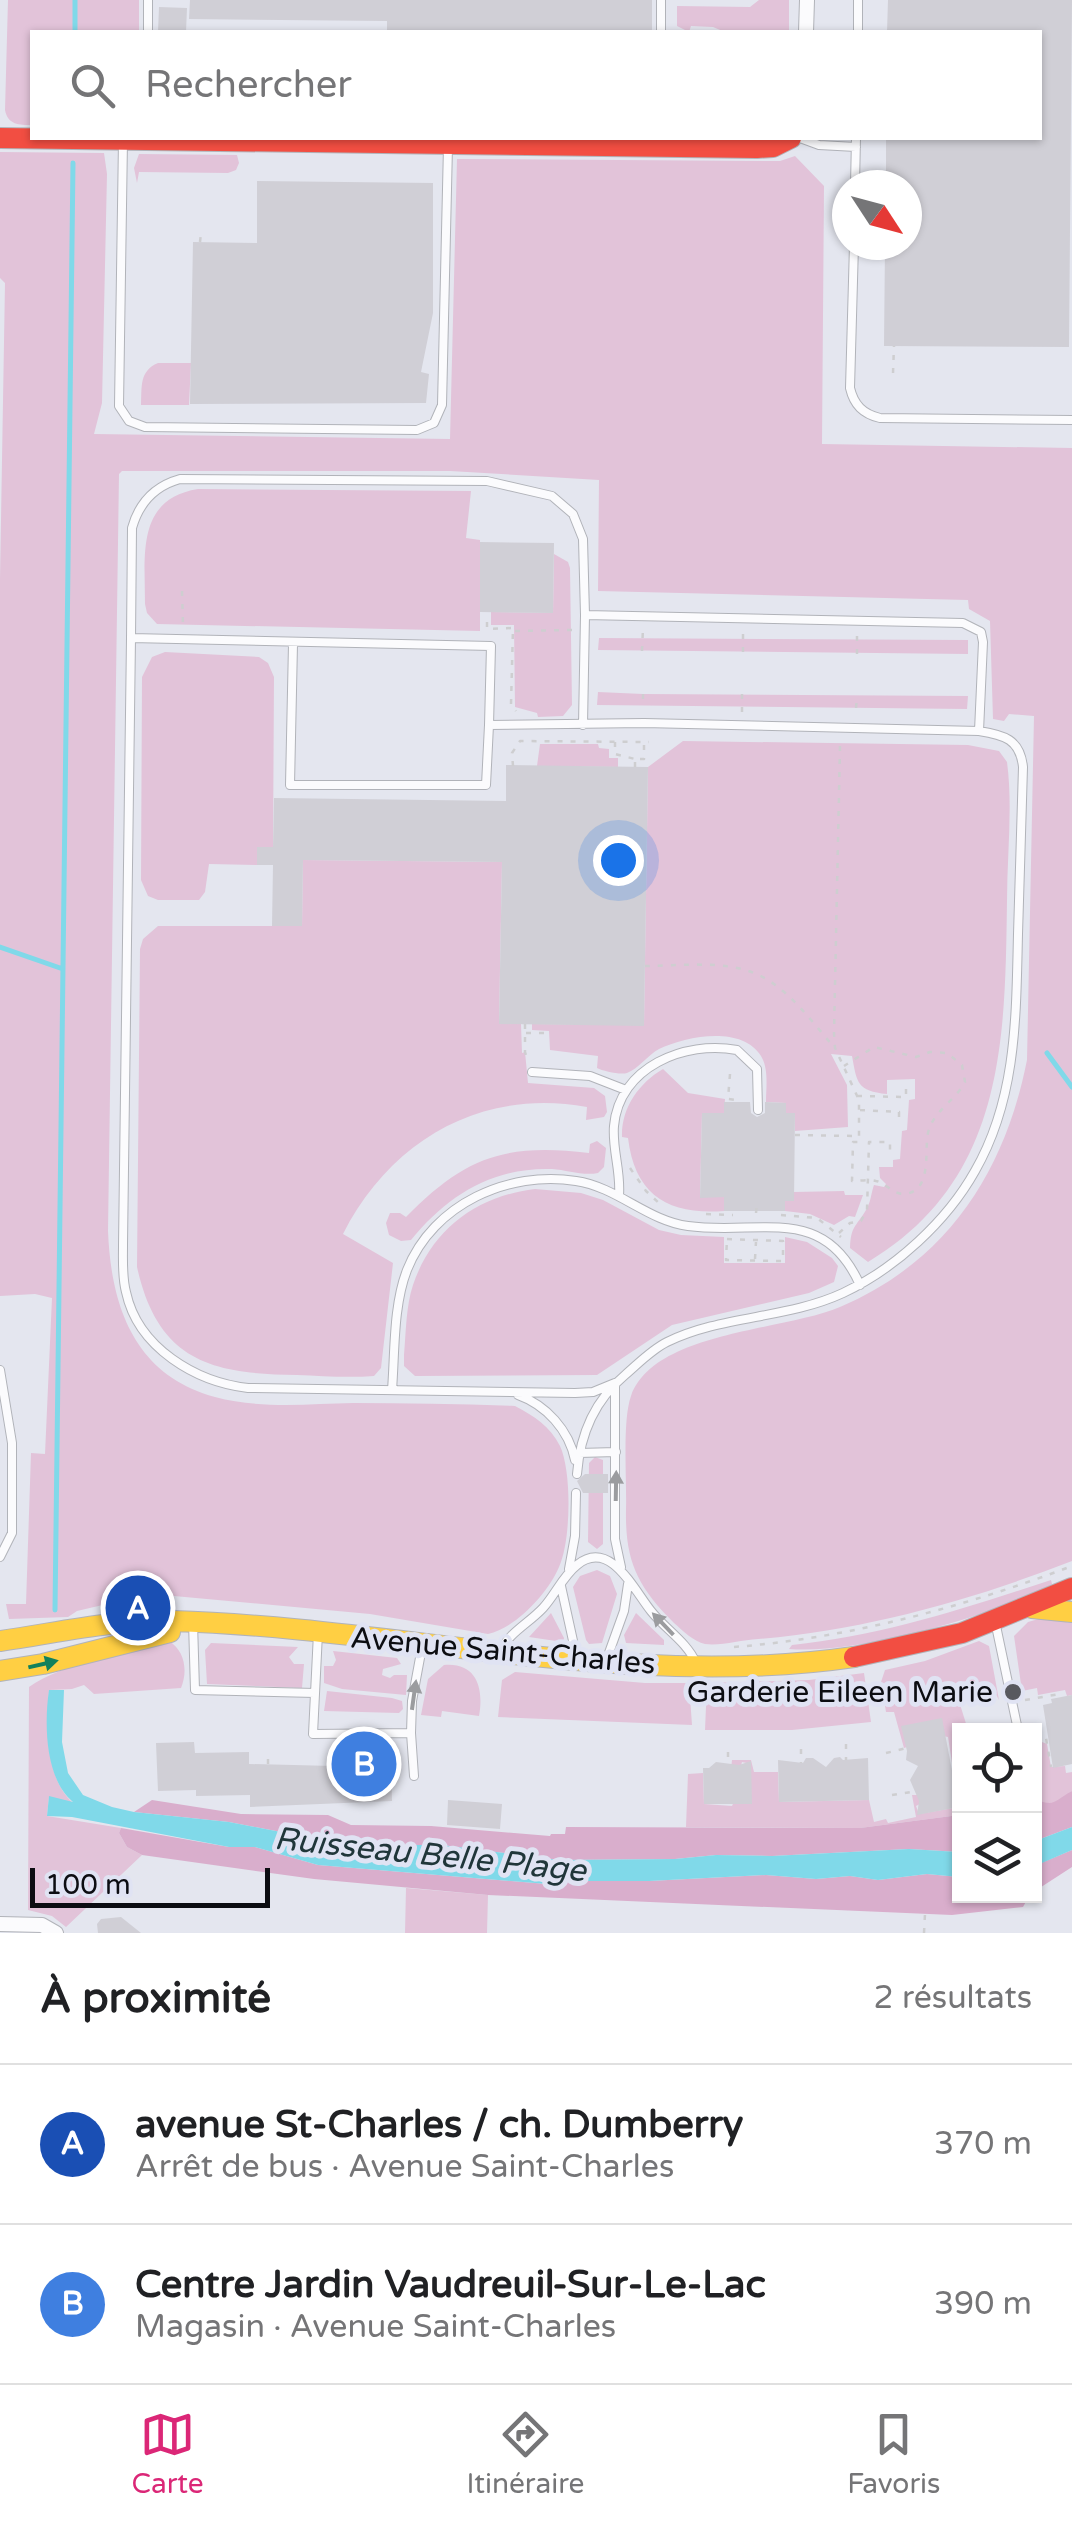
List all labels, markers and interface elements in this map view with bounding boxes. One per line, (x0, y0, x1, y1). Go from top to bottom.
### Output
search box (30, 30, 1042, 140)
icon: search (65, 58, 120, 113)
text: Rechercher (145, 62, 352, 108)
north arrow (832, 170, 922, 260)
your location (593, 835, 644, 886)
one-way arrow (608, 1469, 624, 1501)
pin: A (106, 1570, 170, 1646)
one-way arrow (652, 1612, 675, 1636)
street label: Avenue Saint-Charles (349, 1619, 657, 1683)
one-way arrow (28, 1656, 59, 1671)
place label: Garderie Eileen Marie (687, 1674, 993, 1711)
one-way arrow (406, 1678, 422, 1710)
marker: Garderie Eileen Marie (1002, 1681, 1024, 1703)
map controls (952, 1723, 1042, 1903)
button: locate (952, 1723, 1042, 1813)
pin: B (332, 1726, 396, 1802)
button: layers (952, 1813, 1042, 1903)
water label: Ruisseau Belle Plage (272, 1820, 589, 1890)
scale bar (30, 1863, 270, 1908)
text: 100 m (45, 1868, 131, 1902)
text: À proximité (40, 1973, 271, 2024)
text: 2 résultats (873, 1979, 1032, 2017)
text: avenue St-Charles / ch. Dumberry (135, 2102, 743, 2148)
text: A (61, 2125, 84, 2163)
text: 370 m (934, 2125, 1032, 2163)
text: Arrêt de bus · Avenue Saint-Charles (135, 2148, 674, 2186)
text: Centre Jardin Vaudreuil-Sur-Le-Lac (135, 2262, 766, 2308)
text: B (61, 2285, 84, 2323)
text: 390 m (934, 2285, 1032, 2323)
text: Magasin · Avenue Saint-Charles (135, 2308, 616, 2346)
tab: Carte (131, 2407, 204, 2501)
tab: Itinéraire (467, 2407, 584, 2501)
tab: Favoris (847, 2407, 941, 2501)

